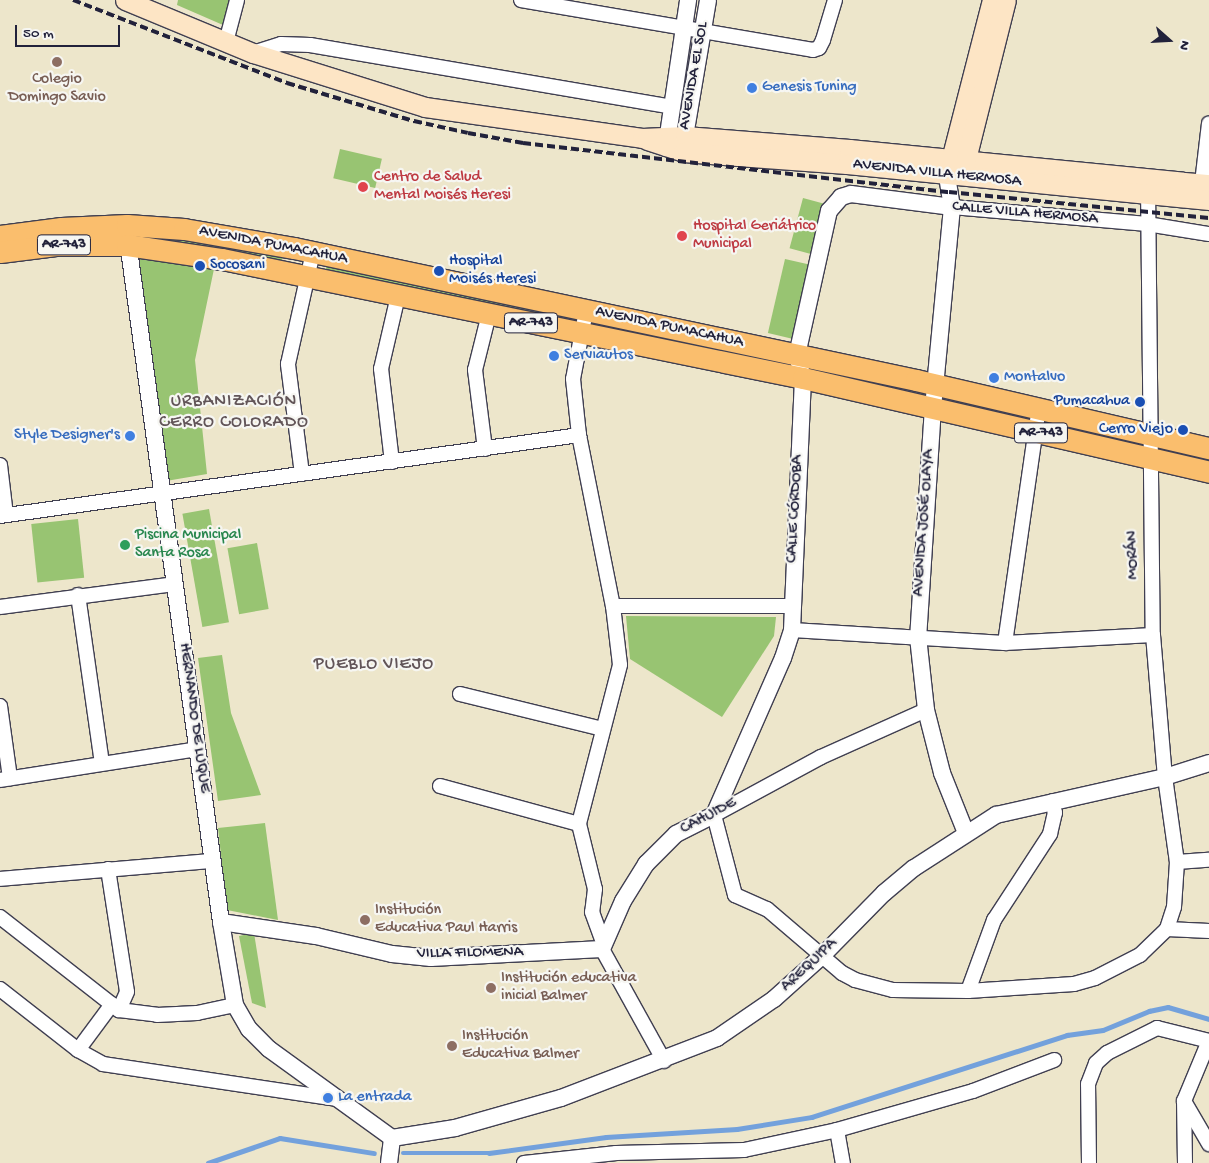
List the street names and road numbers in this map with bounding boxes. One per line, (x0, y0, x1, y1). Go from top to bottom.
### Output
street label: AVENIDA EL SOL (676, 21, 714, 131)
street label: AVENIDA VILLA HERMOSA (852, 156, 1022, 192)
street label: CALLE VILLA HERMOSA (951, 198, 1099, 230)
street label: AVENIDA PUMACAHUA (197, 222, 349, 270)
road number: AR-743 (36, 232, 92, 258)
street label: AVENIDA PUMACAHUA (593, 303, 745, 353)
road number: AR-743 (504, 310, 558, 336)
road number: AR-743 (1014, 420, 1068, 446)
street label: AVENIDA JOSÉ OLAYA (910, 449, 940, 597)
street label: CALLE CÓRDOBA (784, 455, 808, 563)
street label: MORÁN (1124, 530, 1144, 580)
street label: HERNANDO DE LUQUE (173, 642, 213, 794)
street label: CAHUIDE (678, 794, 740, 840)
street label: AREQUIPA (778, 935, 842, 997)
street label: VILLA FILOMENA (417, 943, 523, 965)

